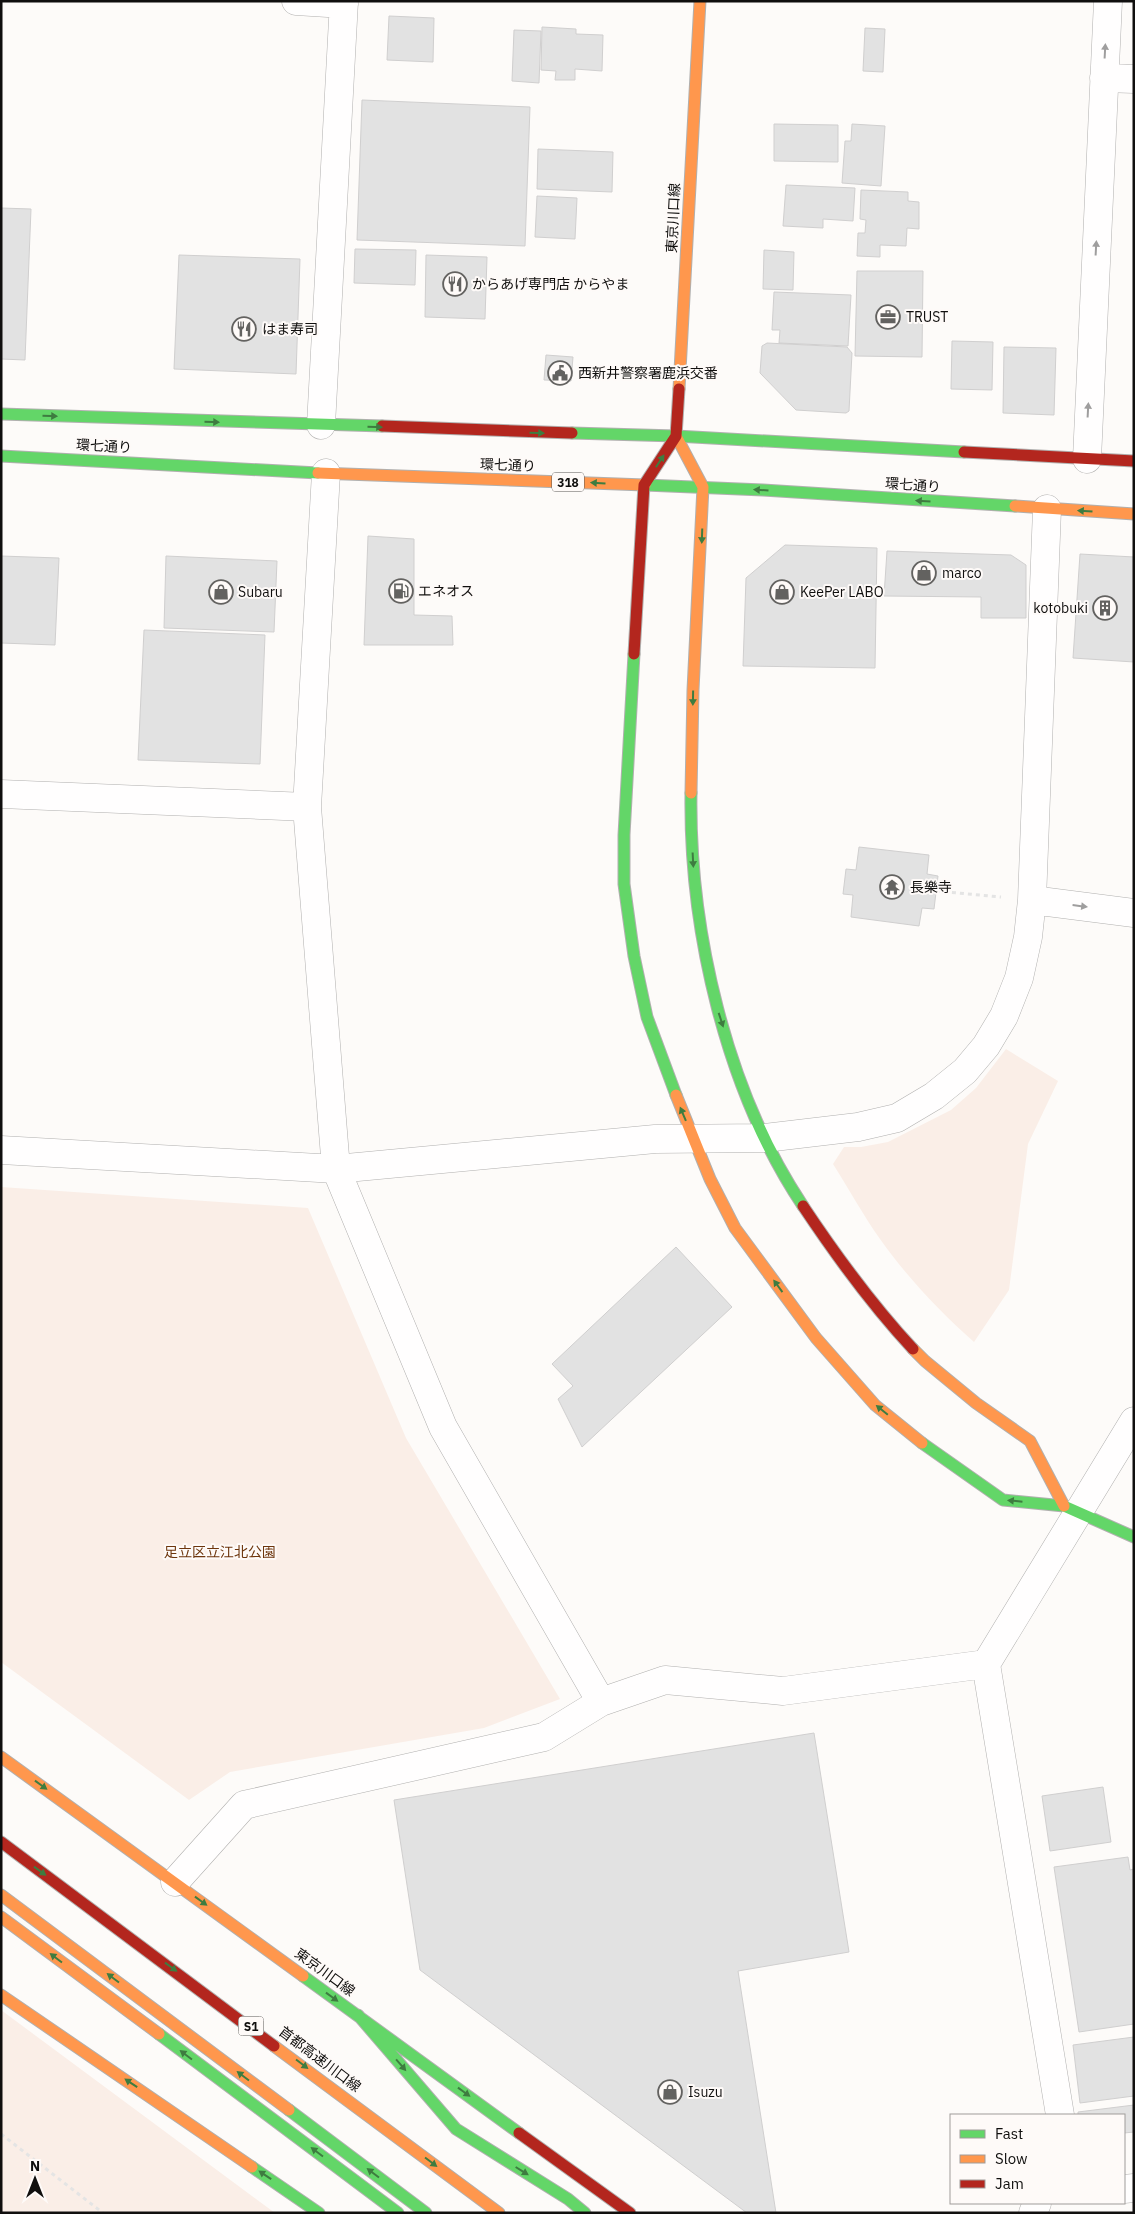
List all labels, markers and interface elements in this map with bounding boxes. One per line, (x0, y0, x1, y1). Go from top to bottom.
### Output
one-way arrow (1102, 43, 1110, 59)
street label: 東京川口線 (662, 183, 684, 253)
one-way arrow (1092, 240, 1100, 256)
restaurant icon: からあげ専門店 からやま (442, 271, 468, 297)
place label: からあげ専門店 からやま (472, 275, 629, 293)
office icon: TRUST (875, 304, 901, 330)
place label: TRUST (906, 308, 948, 326)
restaurant icon: はま寿司 (231, 316, 257, 342)
place label: はま寿司 (262, 320, 318, 338)
public building icon: 西新井警察署鹿浜交番 (547, 360, 573, 386)
place label: 西新井警察署鹿浜交番 (578, 364, 718, 382)
one-way arrow (1084, 402, 1092, 418)
one-way arrow (42, 412, 58, 420)
one-way arrow (205, 418, 221, 426)
one-way arrow (367, 423, 383, 431)
one-way arrow (529, 429, 545, 437)
street label: 環七通り (76, 436, 132, 456)
one-way arrow (655, 454, 665, 467)
street label: 環七通り (480, 455, 536, 475)
road number: 318 (552, 472, 584, 492)
street label: 環七通り (884, 474, 942, 496)
one-way arrow (590, 479, 606, 487)
one-way arrow (753, 485, 769, 493)
one-way arrow (915, 496, 931, 504)
one-way arrow (1077, 507, 1093, 515)
one-way arrow (697, 528, 705, 544)
shop icon: marco (911, 560, 937, 586)
place label: marco (942, 564, 982, 582)
fuel station icon: エネオス (388, 578, 414, 604)
shop icon: Subaru (208, 579, 234, 605)
shop icon: KeePer LABO (769, 579, 795, 605)
place label: エネオス (418, 582, 474, 600)
place label: Subaru (238, 583, 283, 601)
place label: KeePer LABO (800, 583, 884, 601)
building icon: kotobuki (1092, 595, 1118, 621)
place label: kotobuki (1033, 599, 1088, 617)
one-way arrow (689, 690, 697, 706)
one-way arrow (690, 853, 698, 869)
temple icon: 長樂寺 (879, 874, 905, 900)
place label: 長樂寺 (910, 878, 952, 896)
one-way arrow (1072, 902, 1088, 910)
one-way arrow (718, 1013, 725, 1028)
one-way arrow (679, 1107, 687, 1121)
one-way arrow (773, 1279, 783, 1293)
one-way arrow (876, 1405, 889, 1416)
one-way arrow (1007, 1497, 1023, 1505)
park label: 足立区立江北公園 (164, 1543, 276, 1561)
one-way arrow (34, 1780, 47, 1791)
one-way arrow (34, 1866, 47, 1876)
one-way arrow (194, 1896, 208, 1906)
street label: 東京川口線 (291, 1944, 359, 2000)
one-way arrow (49, 1953, 63, 1963)
one-way arrow (164, 1962, 177, 1973)
one-way arrow (107, 1973, 120, 1984)
one-way arrow (325, 1991, 338, 2002)
road number: S1 (238, 2016, 264, 2035)
street label: 首都高速川口線 (275, 2022, 365, 2096)
one-way arrow (179, 2050, 193, 2060)
one-way arrow (295, 2059, 309, 2069)
one-way arrow (395, 2059, 406, 2071)
one-way arrow (237, 2070, 250, 2081)
one-way arrow (124, 2078, 138, 2088)
shop icon: Isuzu (657, 2079, 683, 2105)
place label: Isuzu (688, 2083, 723, 2101)
one-way arrow (457, 2087, 471, 2097)
legend (950, 2114, 1125, 2204)
text: Fast (995, 2124, 1023, 2143)
one-way arrow (310, 2147, 324, 2157)
text: Slow (995, 2149, 1028, 2168)
north arrow (10, 2154, 60, 2204)
text: N (30, 2157, 40, 2175)
one-way arrow (424, 2157, 438, 2167)
one-way arrow (516, 2166, 529, 2175)
one-way arrow (366, 2168, 380, 2178)
one-way arrow (258, 2170, 272, 2180)
text: Jam (995, 2174, 1024, 2193)

